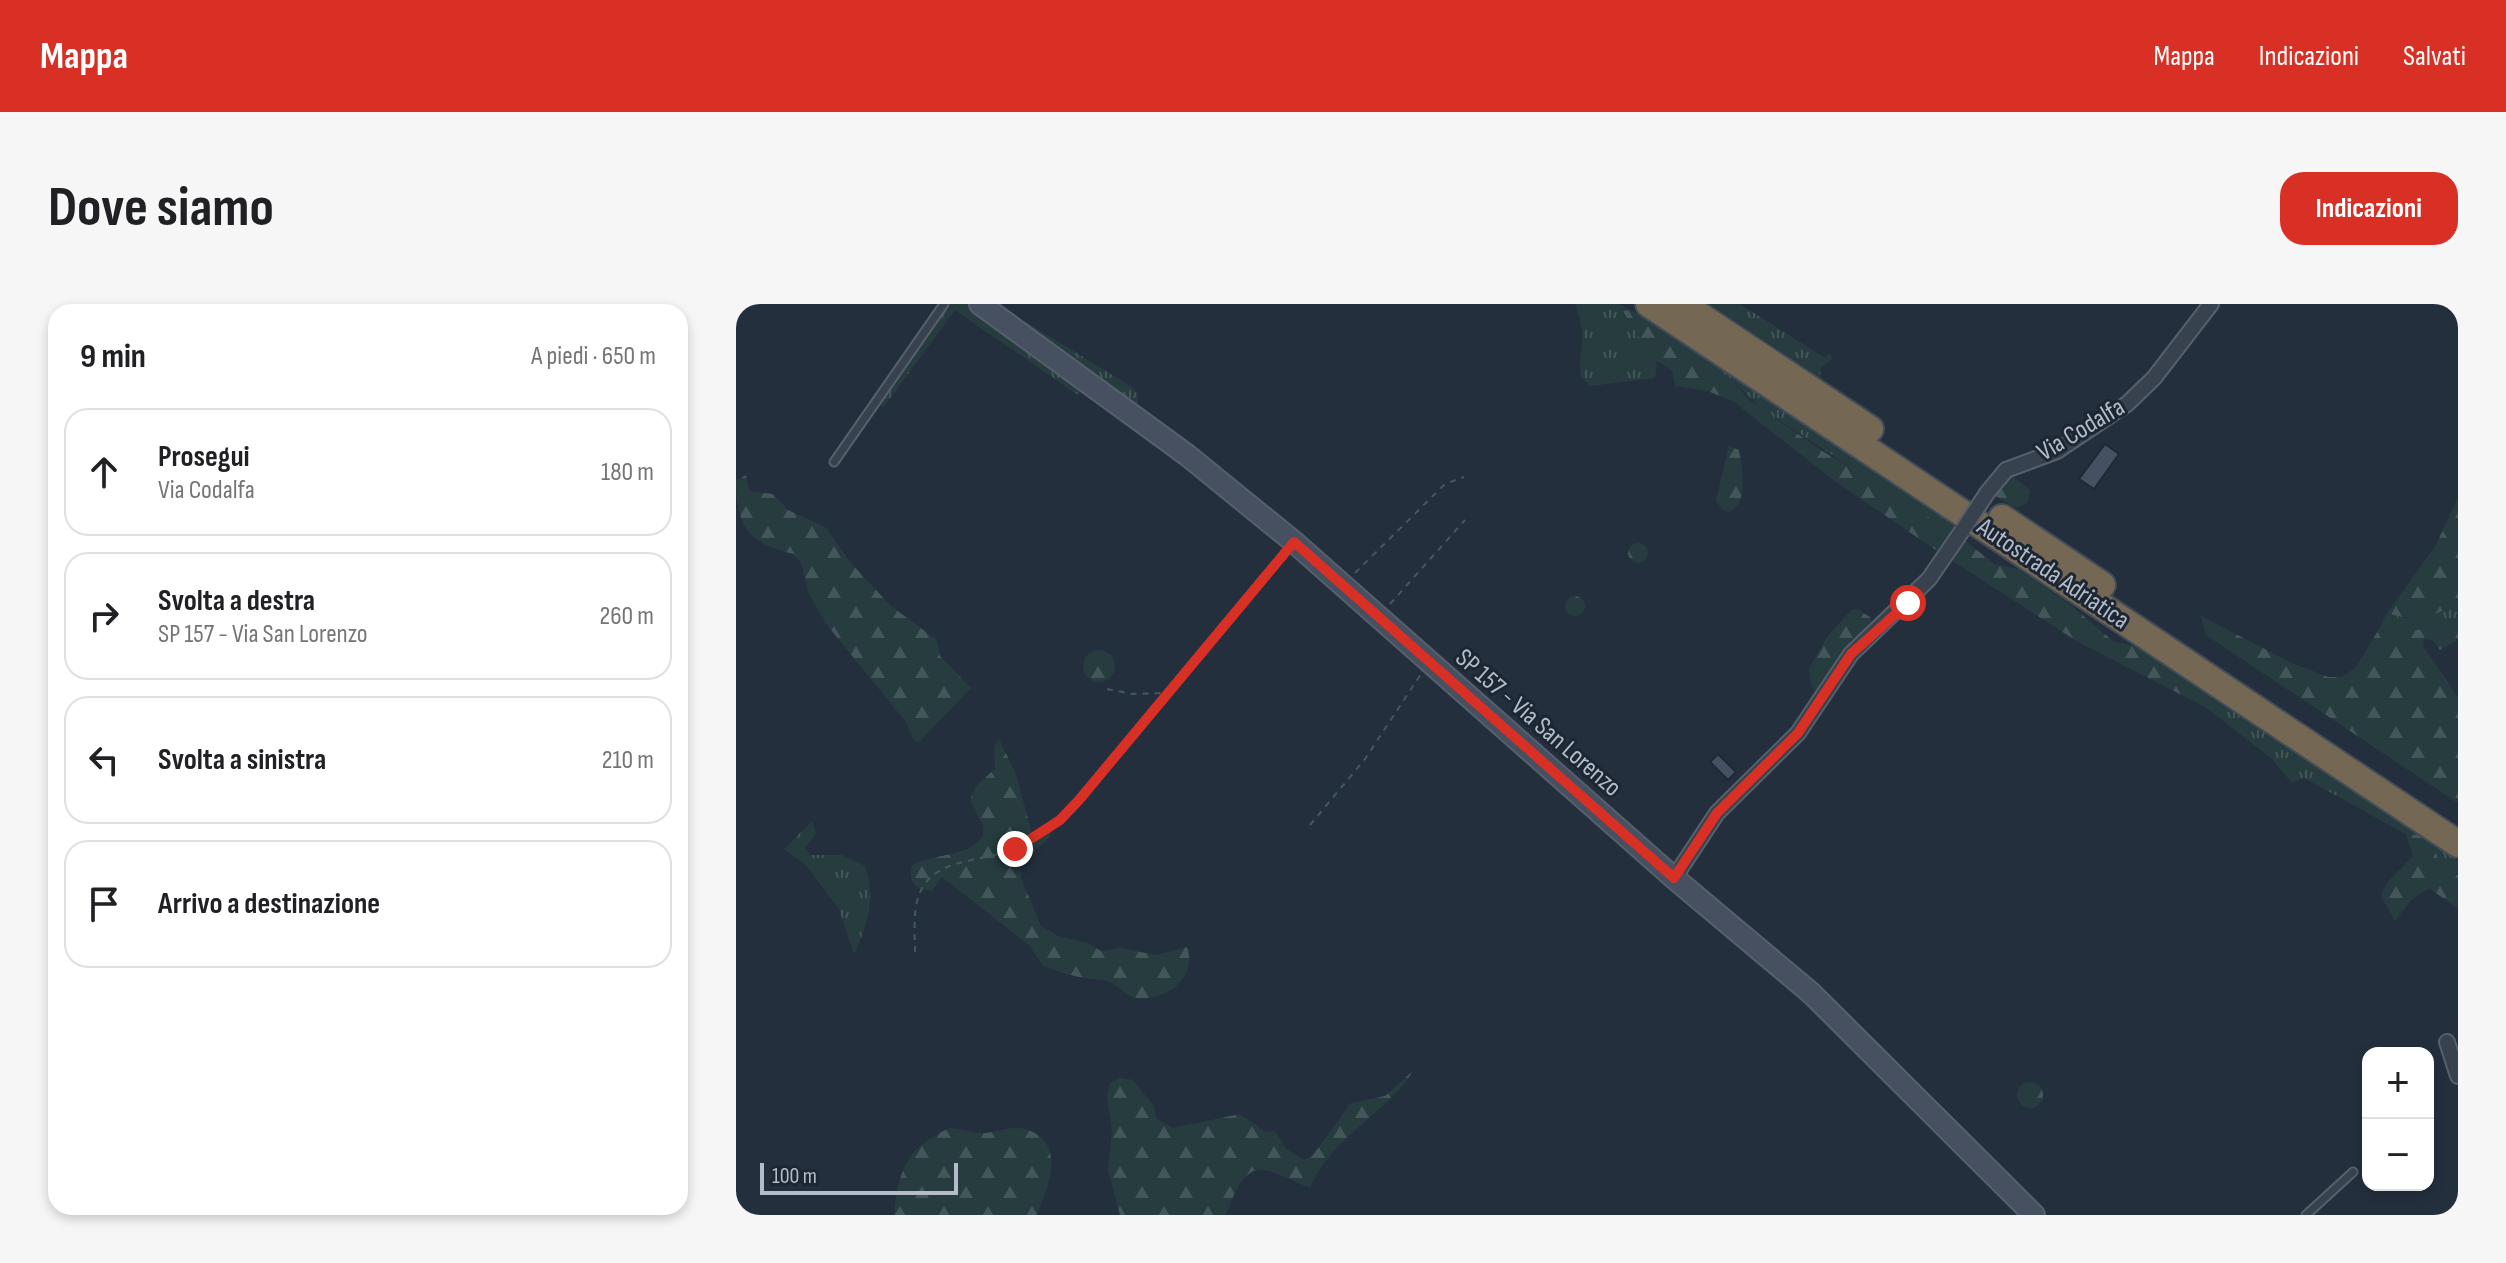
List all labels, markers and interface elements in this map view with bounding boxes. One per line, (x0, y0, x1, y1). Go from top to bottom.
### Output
text: Mappa (40, 34, 128, 79)
text: Mappa (2154, 40, 2215, 73)
text: Indicazioni (2259, 40, 2359, 73)
text: Salvati (2403, 40, 2466, 73)
button: Indicazioni (2280, 172, 2458, 245)
text: Dove siamo (48, 175, 274, 242)
text: 9 min (80, 336, 146, 377)
text: A piedi · 650 m (531, 341, 656, 372)
street label: Via Codalfa (2032, 392, 2130, 468)
text: Prosegui (158, 439, 250, 475)
icon: ahead (82, 450, 126, 494)
text: 180 m (601, 457, 654, 488)
text: Via Codalfa (158, 475, 255, 506)
street label: Autostrada Adriatica (1970, 511, 2135, 636)
text: Svolta a destra (158, 583, 315, 619)
route start (1890, 585, 1926, 621)
icon: right (82, 594, 126, 638)
text: 260 m (599, 601, 654, 632)
text: SP 157 - Via San Lorenzo (158, 619, 367, 650)
street label: SP 157 - Via San Lorenzo (1449, 643, 1627, 803)
icon: left (82, 738, 126, 782)
text: Svolta a sinistra (158, 742, 326, 778)
text: 210 m (602, 745, 654, 776)
route end (997, 831, 1033, 867)
icon: arrive (82, 882, 126, 926)
text: Arrivo a destinazione (158, 886, 380, 922)
map controls (2362, 1047, 2434, 1191)
button: + (2362, 1047, 2434, 1119)
button: − (2362, 1119, 2434, 1191)
scale bar (760, 1159, 958, 1195)
text: 100 m (772, 1163, 817, 1190)

